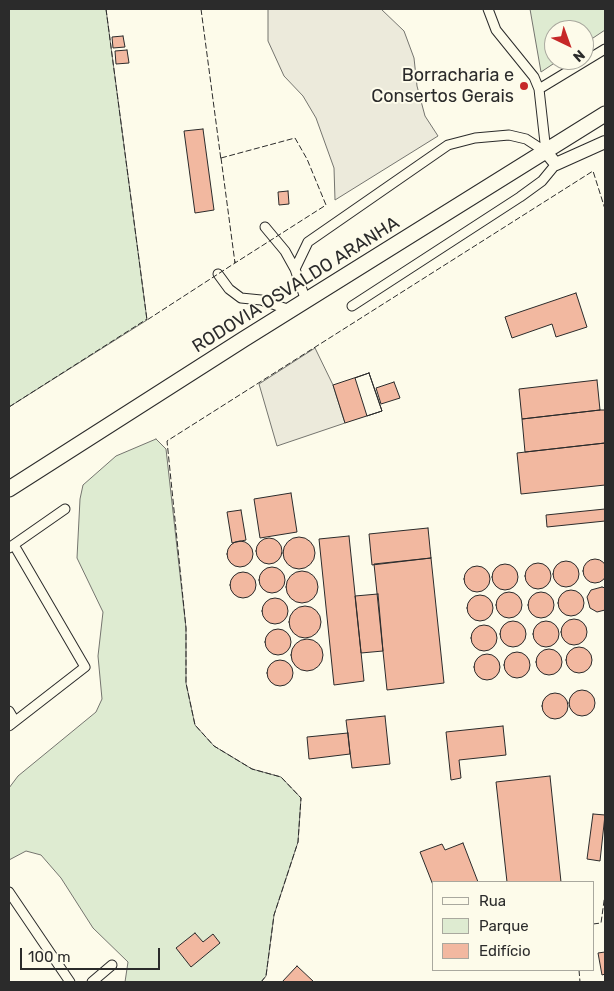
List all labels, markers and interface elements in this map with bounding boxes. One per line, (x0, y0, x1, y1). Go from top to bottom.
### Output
north arrow (544, 20, 594, 70)
text: N (569, 46, 588, 65)
place label: Borracharia e Consertos Gerais (371, 65, 514, 108)
marker: Borracharia e Consertos Gerais (518, 80, 530, 92)
street label: RODOVIA OSVALDO ARANHA (189, 212, 403, 358)
legend (432, 881, 594, 971)
text: Rua (479, 892, 506, 910)
text: Parque (479, 917, 529, 935)
scale bar (22, 938, 162, 970)
text: Edifício (479, 942, 531, 960)
text: 100 m (28, 948, 70, 966)

